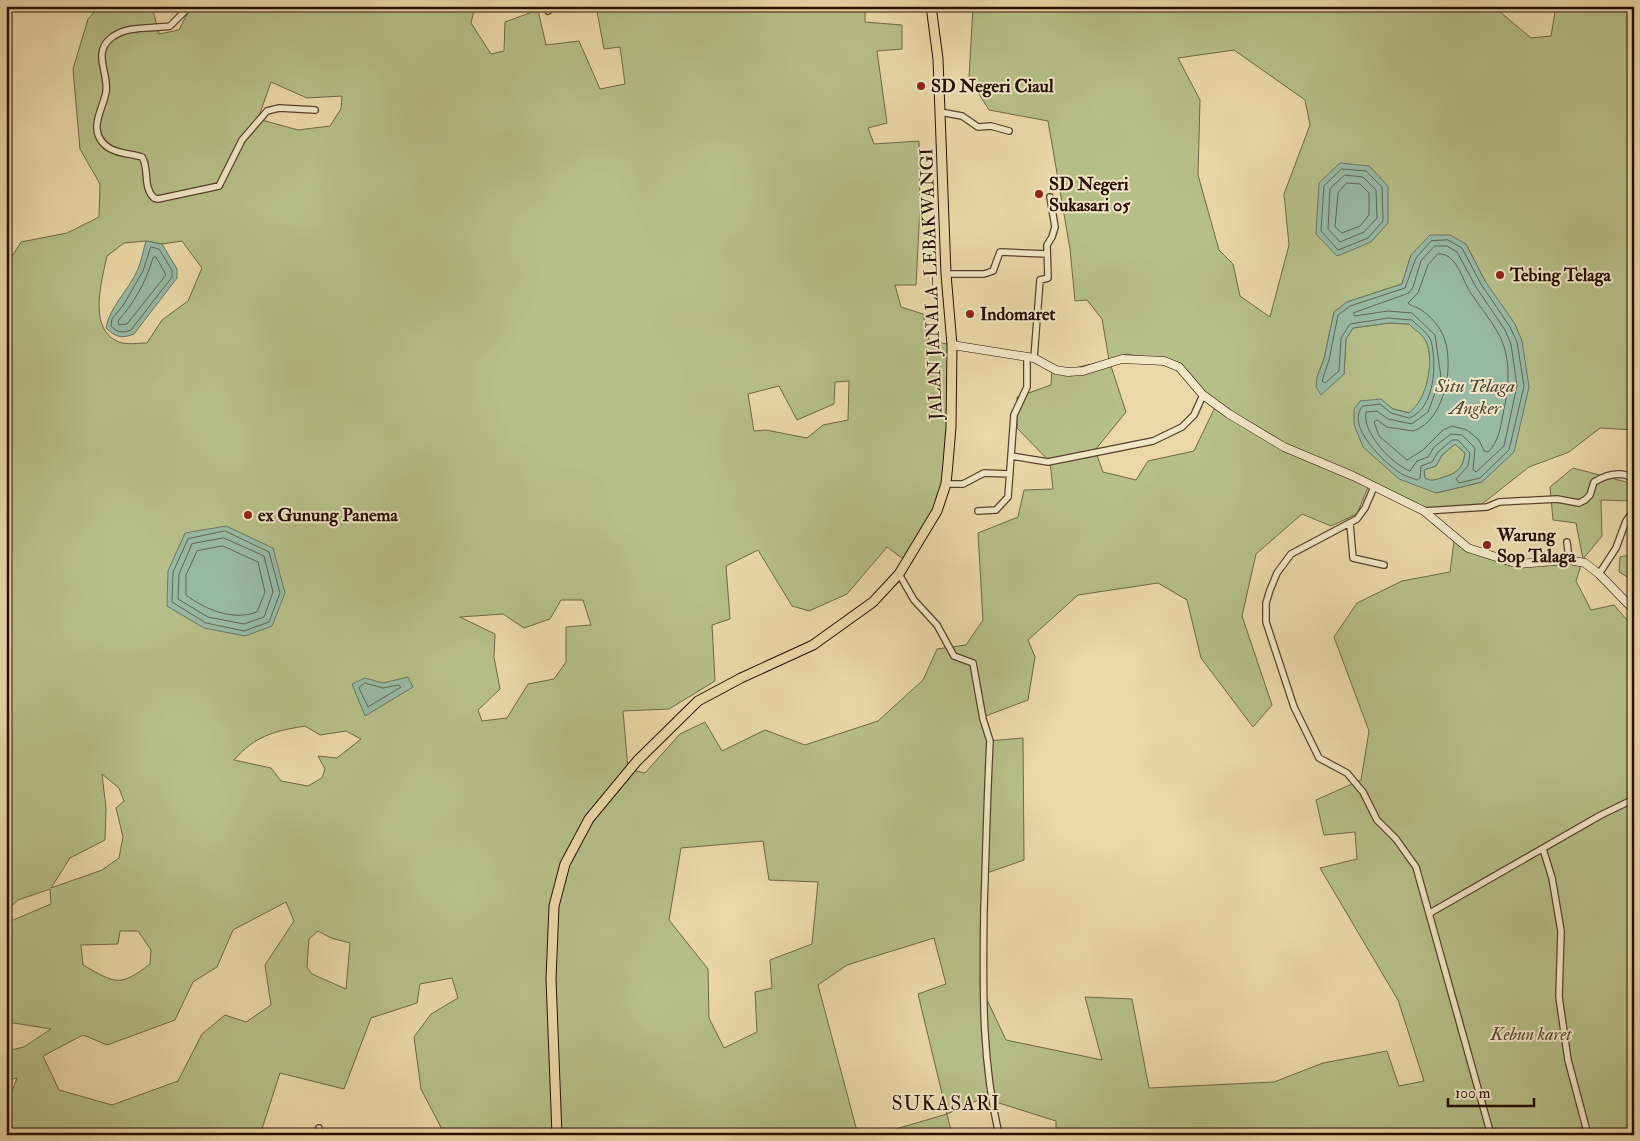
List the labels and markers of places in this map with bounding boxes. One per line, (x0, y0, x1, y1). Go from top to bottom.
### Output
place label: SD Negeri Ciaul (931, 75, 1054, 98)
marker: SD Negeri Ciaul (915, 80, 927, 92)
place label: SD Negeri Sukasari 05 (1049, 173, 1131, 217)
marker: SD Negeri Sukasari 05 (1033, 188, 1045, 200)
place label: Tebing Telaga (1509, 264, 1612, 287)
marker: Tebing Telaga (1494, 269, 1506, 281)
place label: Indomaret (980, 303, 1056, 326)
marker: Indomaret (964, 308, 976, 320)
place label: ex Gunung Panema (258, 504, 398, 527)
marker: ex Gunung Panema (242, 509, 254, 521)
place label: Warung Sop Talaga (1496, 524, 1576, 568)
marker: Warung Sop Talaga (1481, 539, 1493, 551)

